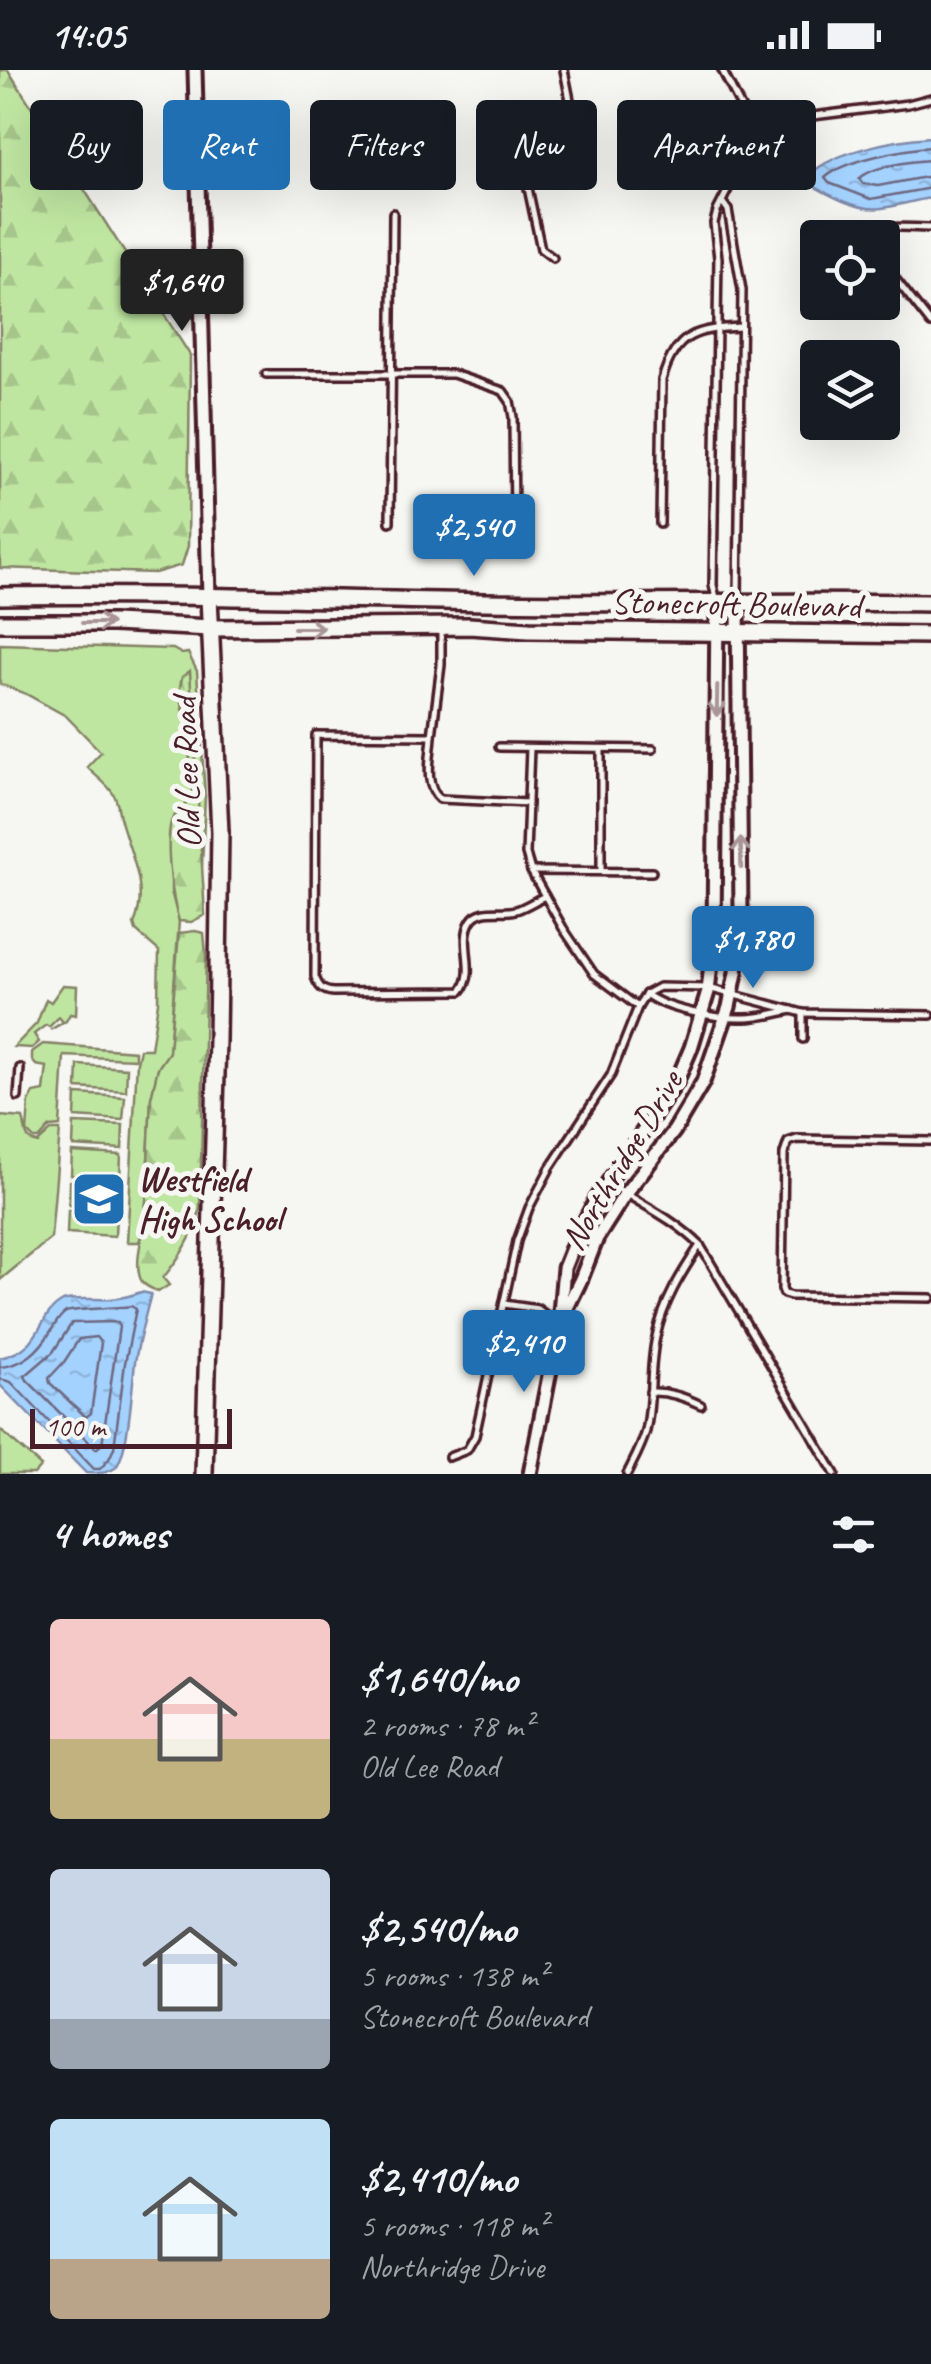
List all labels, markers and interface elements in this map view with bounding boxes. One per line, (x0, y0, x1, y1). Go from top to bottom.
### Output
text: 14:05 (50, 12, 125, 59)
chip: Buy (30, 100, 143, 190)
chip: Rent (163, 100, 290, 190)
chip: Filters (310, 100, 456, 190)
chip: New (476, 100, 597, 190)
chip: Apartment (617, 100, 816, 190)
map controls (800, 220, 900, 440)
button: locate (800, 220, 900, 320)
pin: $1,640 (101, 249, 263, 334)
text: $1,640 (142, 261, 222, 302)
button: layers (800, 340, 900, 440)
pin: $2,540 (393, 494, 555, 579)
text: $2,540 (435, 506, 513, 547)
street label: Stonecroft Boulevard (611, 579, 866, 628)
one-way arrow (80, 614, 113, 632)
one-way arrow (292, 618, 324, 638)
one-way arrow (707, 684, 726, 716)
street label: Old Lee Road (161, 691, 212, 849)
one-way arrow (731, 838, 750, 870)
pin: $1,780 (672, 906, 834, 991)
text: $1,780 (714, 918, 792, 959)
street label: Northridge Drive (550, 1060, 694, 1258)
place label: Westfield High School (138, 1157, 288, 1242)
school or university icon: Westfield High School (69, 1169, 129, 1229)
pin: $2,410 (443, 1310, 605, 1395)
text: $2,410 (485, 1322, 563, 1363)
scale bar (30, 1404, 232, 1448)
text: 100 m (45, 1409, 105, 1444)
icon: filters (826, 1507, 881, 1562)
text: 4 homes (50, 1508, 169, 1561)
text: $1,640/mo (360, 1652, 518, 1705)
icon: home (130, 1659, 250, 1779)
text: 2 rooms · 78 m² (360, 1705, 533, 1746)
text: Old Lee Road (360, 1746, 498, 1787)
text: $2,540/mo (360, 1902, 516, 1955)
icon: home (130, 1909, 250, 2029)
text: 5 rooms · 138 m² (360, 1955, 547, 1996)
text: Stonecroft Boulevard (360, 1996, 588, 2037)
text: $2,410/mo (360, 2152, 517, 2205)
icon: home (130, 2159, 250, 2279)
text: 5 rooms · 118 m² (360, 2205, 547, 2246)
text: Northridge Drive (360, 2246, 544, 2287)

